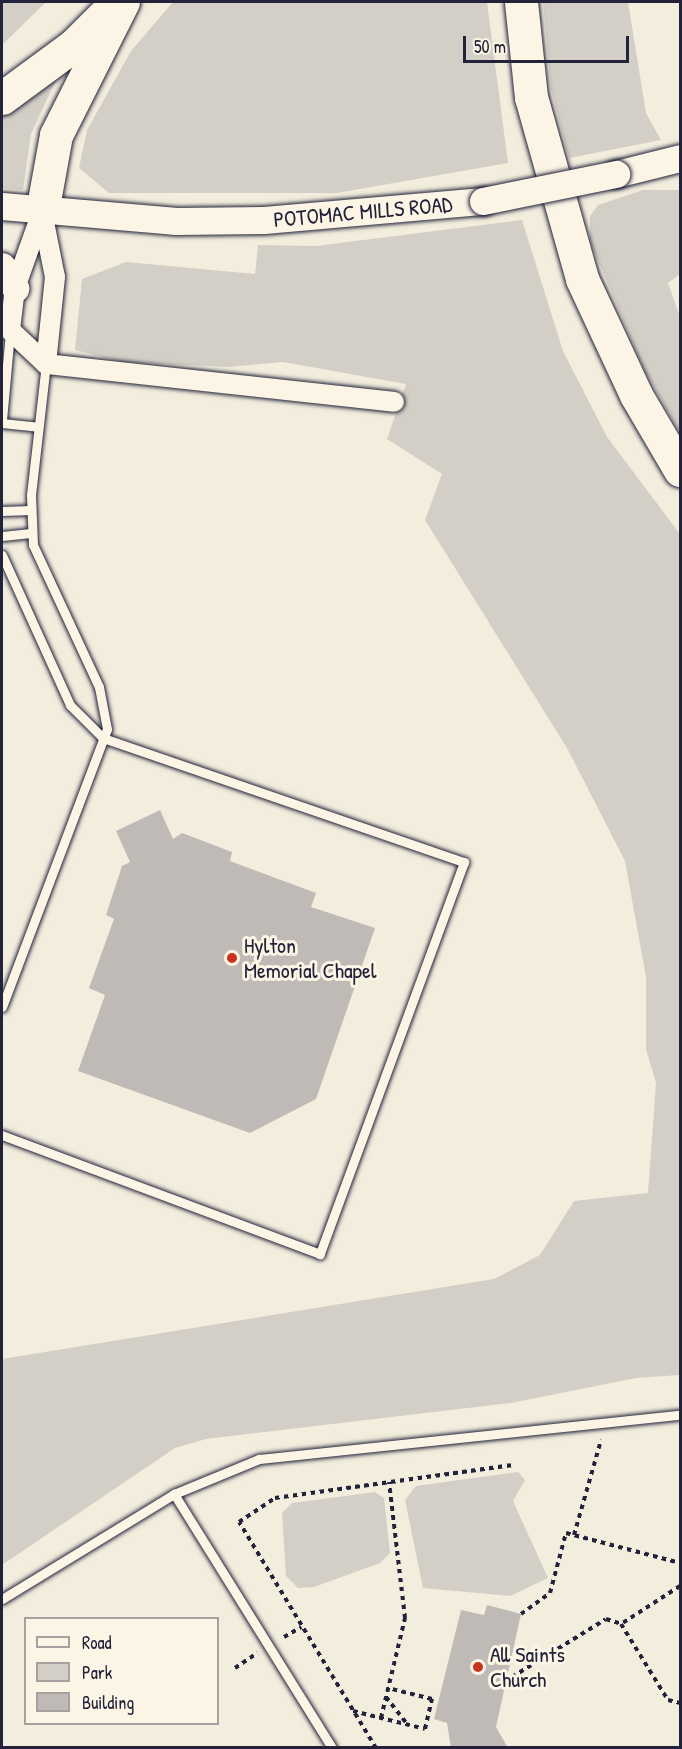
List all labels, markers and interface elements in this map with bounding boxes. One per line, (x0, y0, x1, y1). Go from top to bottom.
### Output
scale bar (466, 24, 632, 62)
text: 50 m (474, 34, 506, 59)
street label: POTOMAC MILLS ROAD (272, 191, 454, 233)
place label: Hylton Memorial Chapel (244, 932, 377, 984)
marker: Hylton Memorial Chapel (225, 951, 239, 965)
legend (24, 1617, 219, 1725)
text: Road (82, 1630, 112, 1655)
place label: All Saints Church (490, 1641, 565, 1693)
text: Park (82, 1660, 112, 1685)
marker: All Saints Church (471, 1660, 485, 1674)
text: Building (82, 1690, 134, 1715)

